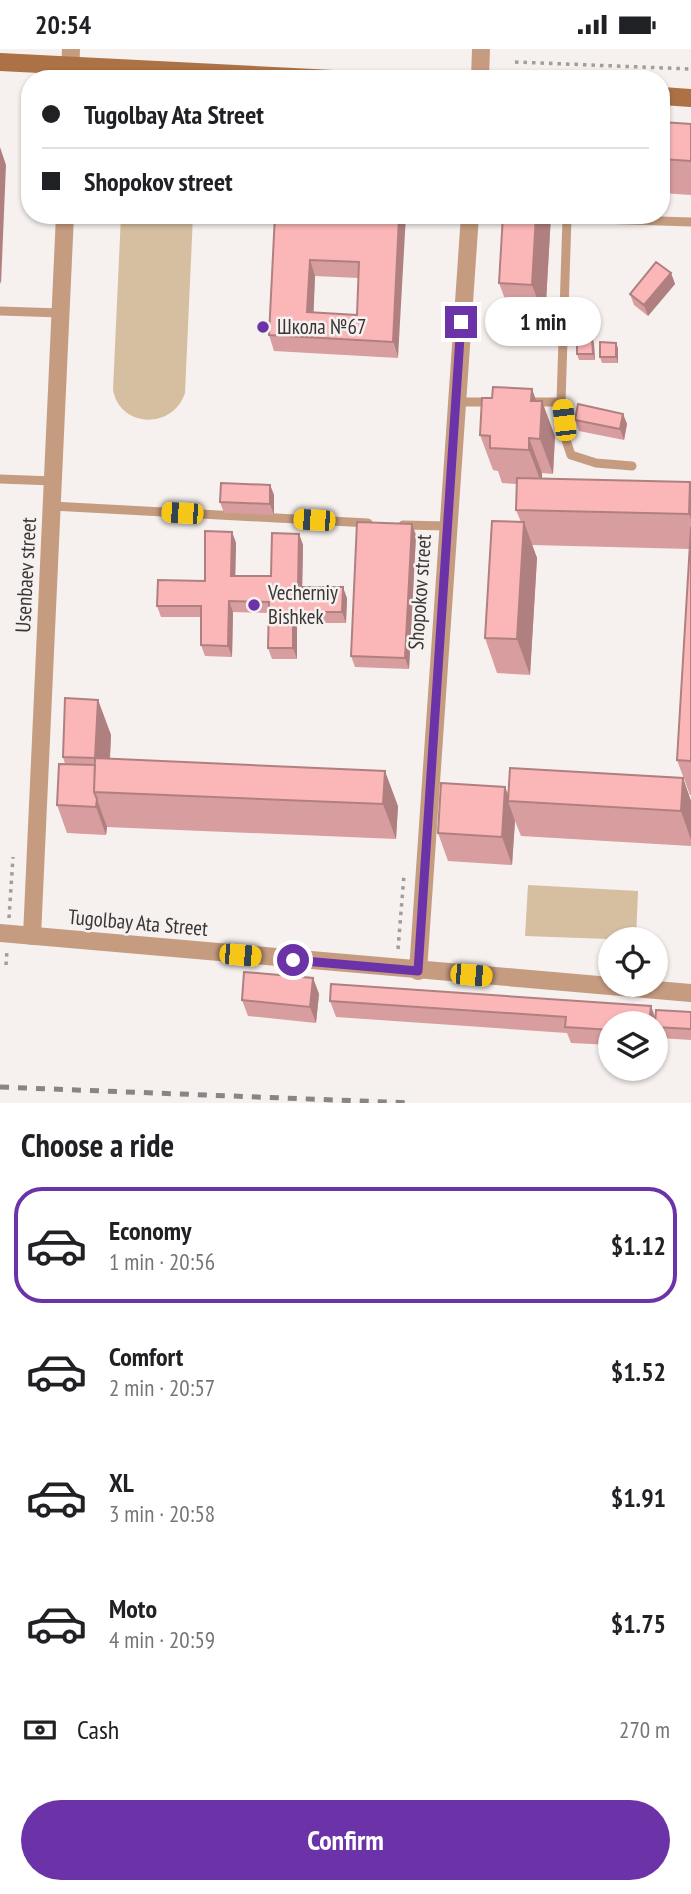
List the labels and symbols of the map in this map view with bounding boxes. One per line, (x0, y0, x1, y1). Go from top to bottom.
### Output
callout: 1 min (486, 297, 601, 347)
route end (445, 306, 477, 338)
place label: Школа №67 (277, 313, 366, 340)
marker: Школа №67 (255, 319, 271, 335)
car (552, 398, 577, 442)
car (161, 501, 204, 525)
car (293, 508, 336, 532)
street label: Usenbaev street (9, 516, 42, 633)
street label: Shopokov street (402, 533, 437, 651)
place label: Vecherniy Bishkek (267, 579, 338, 630)
marker: Vecherniy Bishkek (246, 597, 262, 613)
street label: Tugolbay Ata Street (67, 903, 209, 942)
car (219, 943, 262, 967)
route start (277, 944, 309, 976)
car (450, 963, 493, 987)

